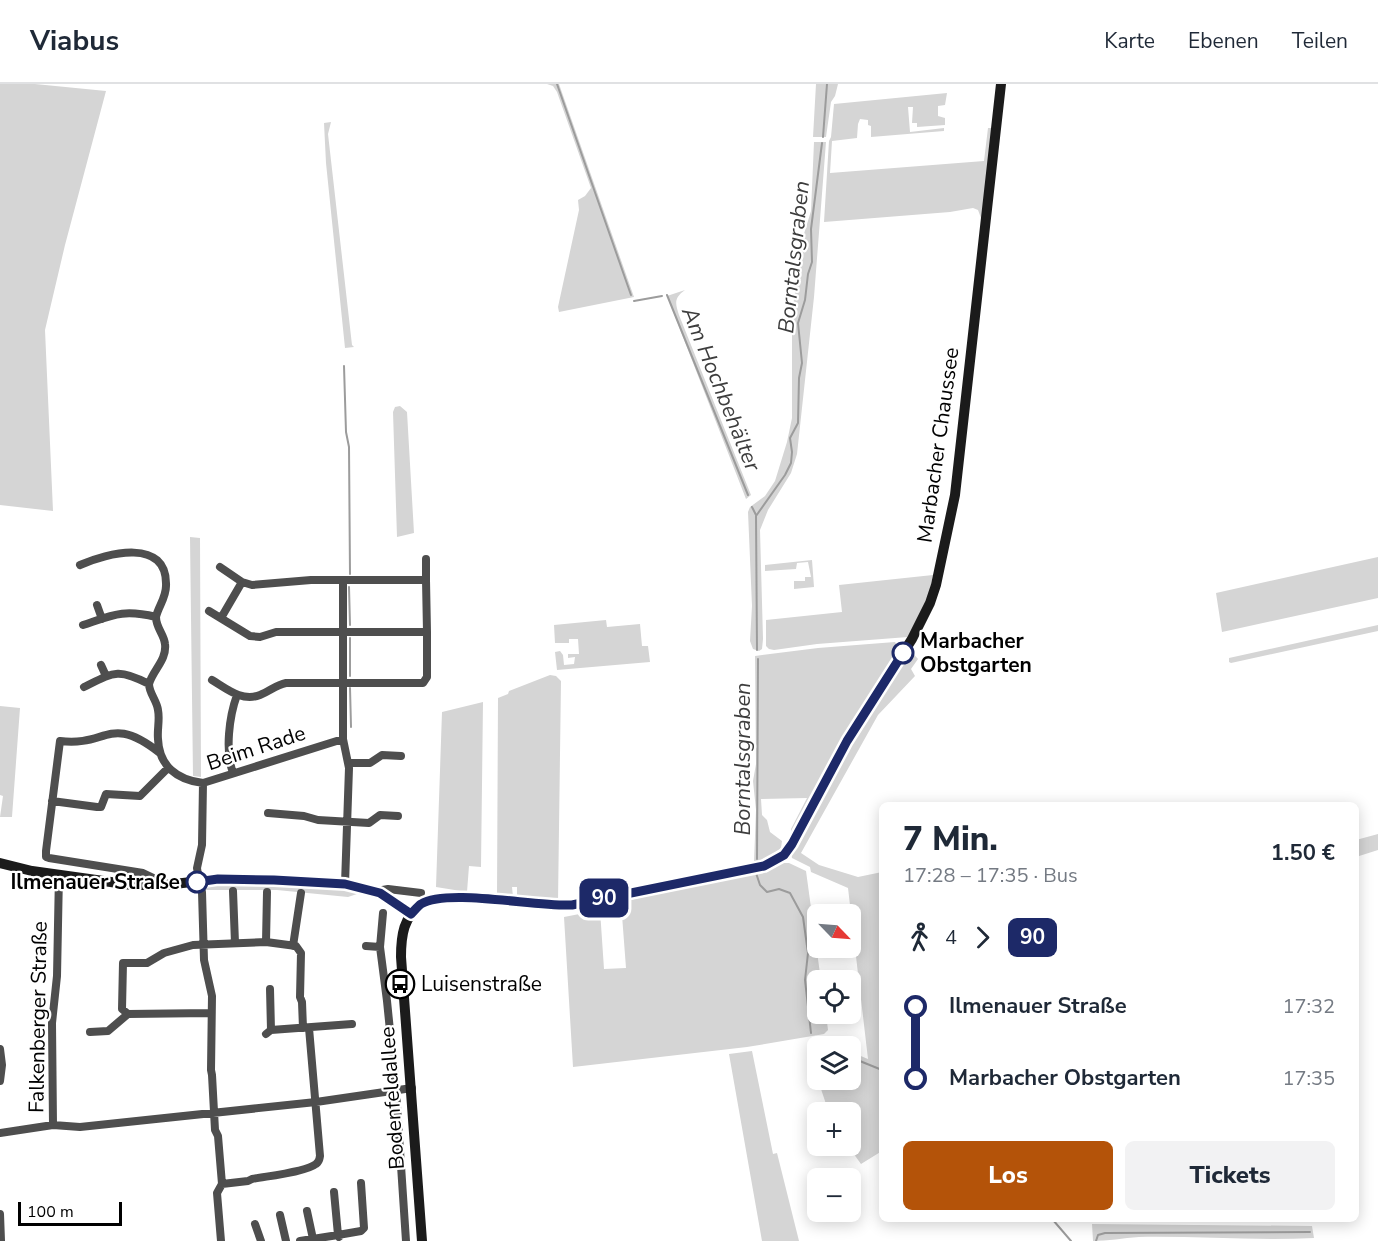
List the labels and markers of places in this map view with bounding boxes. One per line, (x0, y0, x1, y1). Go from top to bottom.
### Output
place label: Marbacher Obstgarten (920, 627, 1032, 679)
marker: Marbacher Obstgarten (892, 642, 914, 664)
place label: Ilmenauer Straße (10, 868, 180, 896)
marker: Ilmenauer Straße (186, 871, 208, 893)
bus stop icon: Luisenstraße (384, 968, 416, 1000)
place label: Luisenstraße (421, 970, 542, 998)

